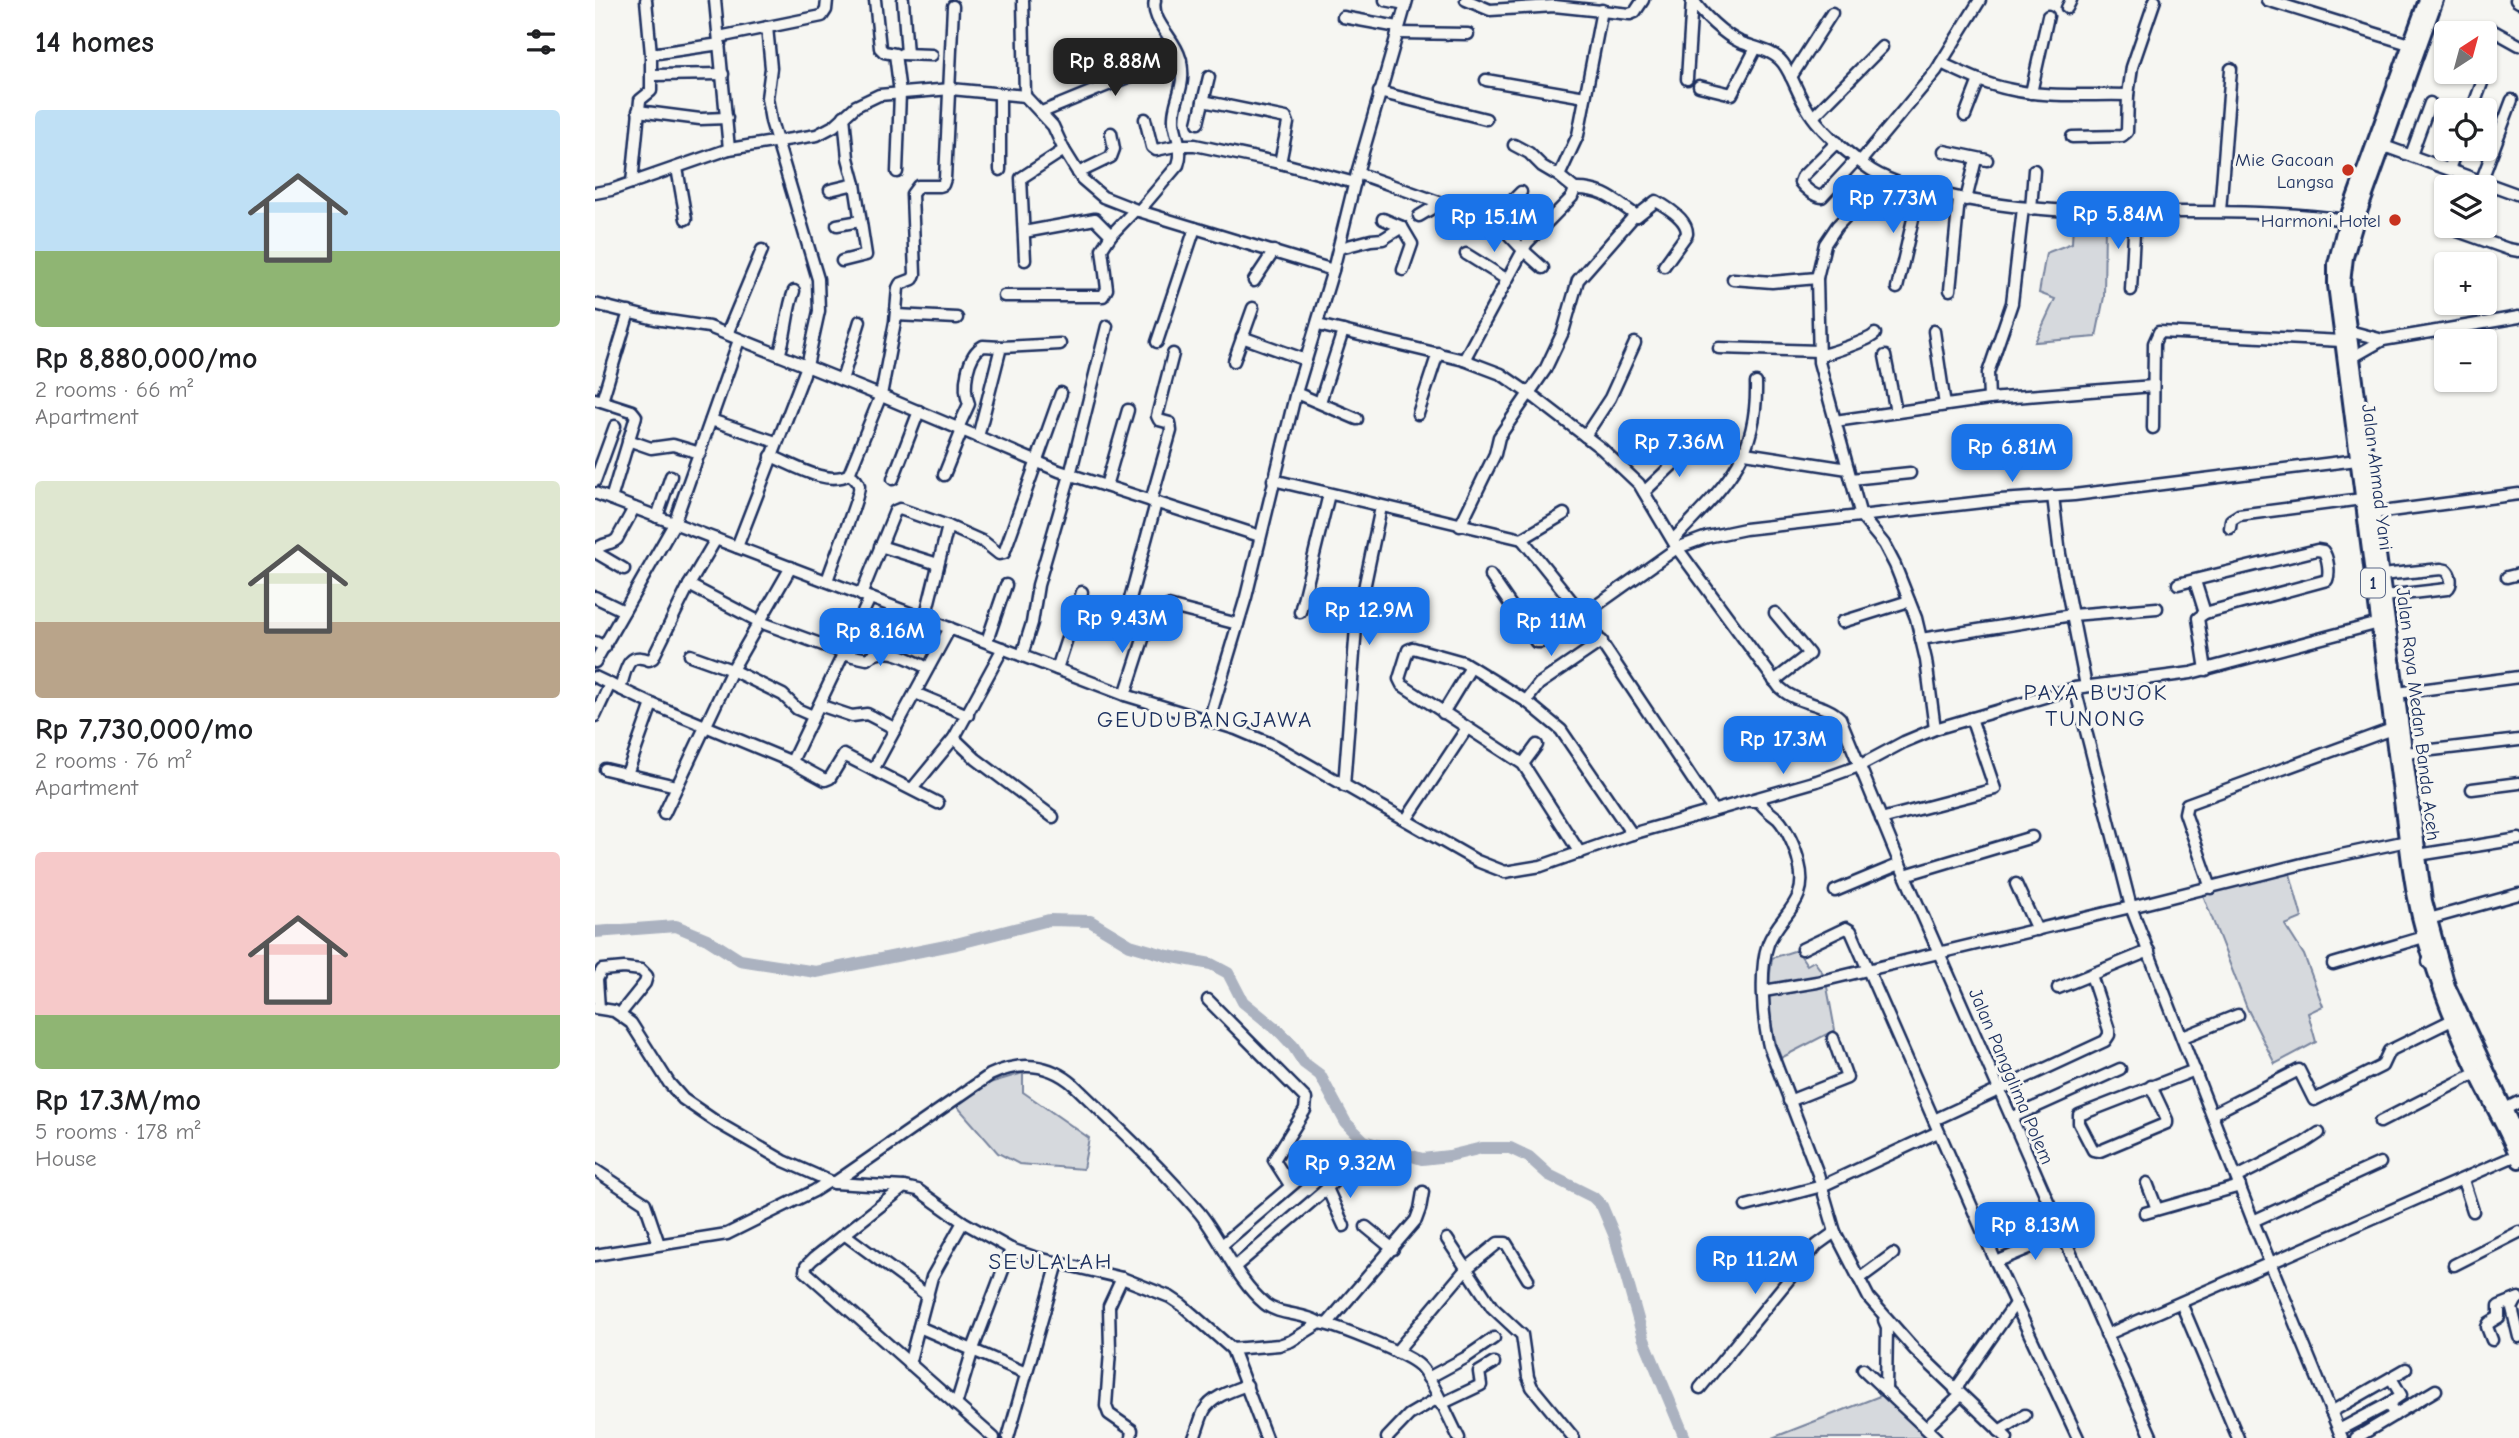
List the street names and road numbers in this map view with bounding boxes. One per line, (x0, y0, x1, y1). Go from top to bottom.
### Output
street label: Jalan Ahmad Yani (2357, 403, 2397, 552)
road number: 1 (2361, 568, 2385, 598)
street label: Jalan Raya Medan Banda Aceh (2392, 586, 2444, 842)
street label: Jalan Pangglima Polem (1964, 985, 2058, 1168)

